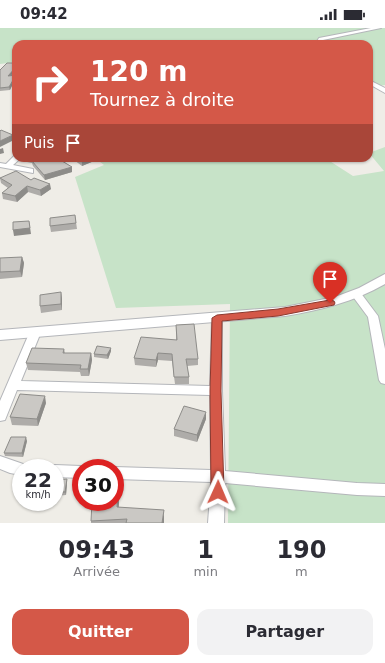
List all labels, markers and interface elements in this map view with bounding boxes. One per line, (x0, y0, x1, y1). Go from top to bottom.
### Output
text: 09:42 (20, 5, 68, 23)
text: 120 m (90, 55, 187, 88)
icon: right (24, 56, 76, 108)
text: Tournez à droite (90, 89, 234, 110)
icon: arrive (62, 132, 84, 154)
text: Puis (24, 134, 54, 152)
pin (313, 262, 347, 303)
icon: arrive (319, 268, 341, 290)
speed limit sign: 30 (72, 459, 124, 511)
text: 22 (24, 468, 52, 492)
position arrow (197, 471, 239, 513)
text: km/h (25, 489, 51, 500)
text: 09:43 (58, 536, 135, 564)
text: 1 (197, 536, 214, 564)
text: 190 (276, 536, 326, 564)
text: Arrivée (73, 564, 120, 579)
text: min (193, 564, 218, 579)
text: m (295, 564, 308, 579)
button: Quitter (12, 609, 189, 655)
button: Partager (197, 609, 373, 655)

